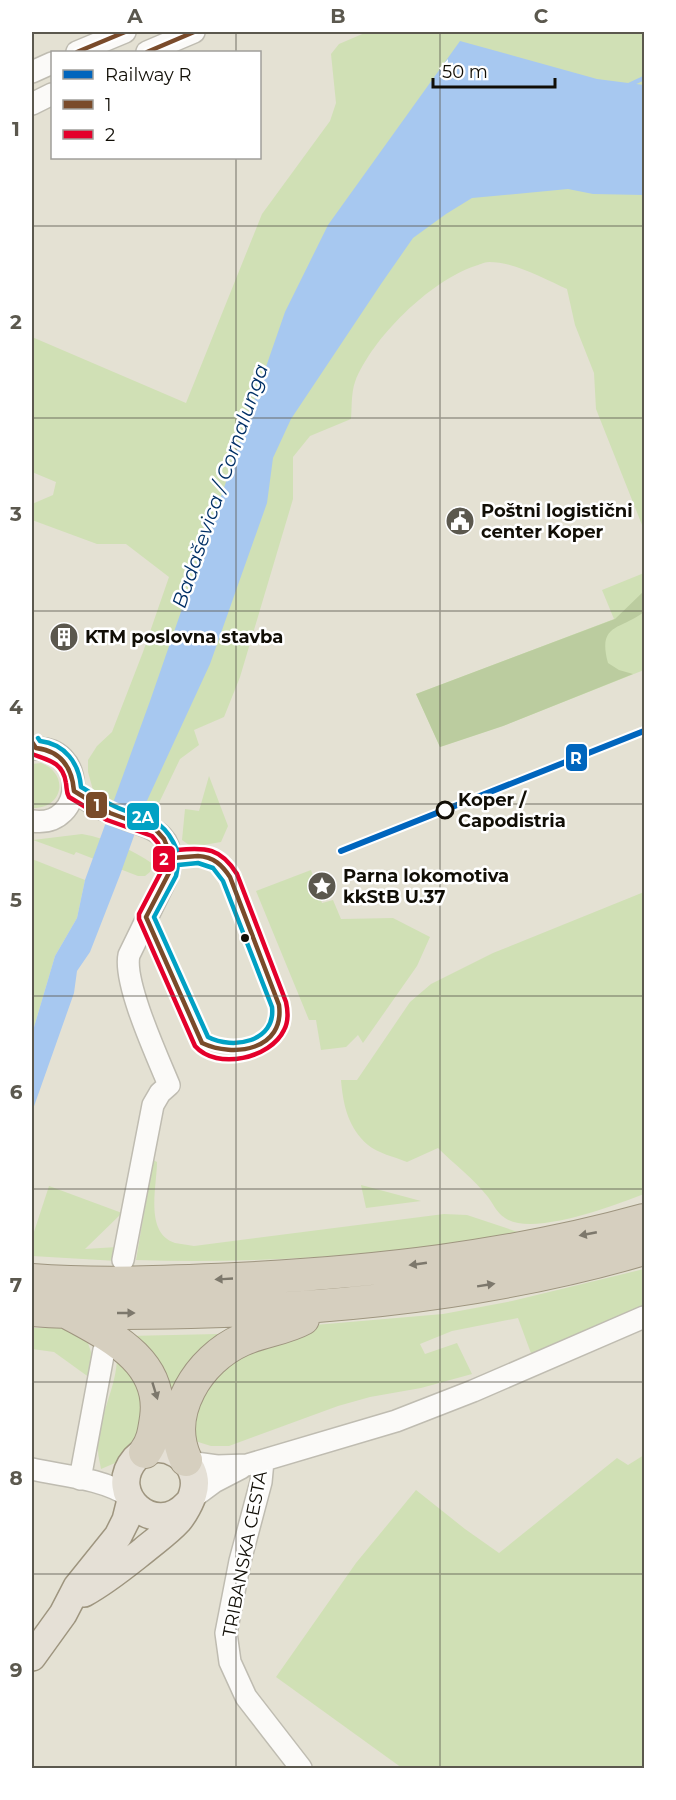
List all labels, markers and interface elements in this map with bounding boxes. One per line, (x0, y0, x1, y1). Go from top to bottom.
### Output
text: A (126, 4, 143, 28)
text: B (330, 4, 346, 28)
text: C (534, 4, 549, 28)
legend (51, 51, 261, 159)
scale bar (433, 51, 554, 89)
text: 50 m (442, 61, 488, 83)
text: Railway R (105, 64, 191, 86)
text: 1 (105, 94, 112, 116)
text: 1 (12, 117, 20, 141)
text: 2 (105, 124, 115, 146)
text: 2 (10, 310, 22, 334)
water label: Badaševica / Cornalunga (167, 361, 273, 611)
place label: Poštni logistični center Koper (481, 500, 633, 543)
text: 3 (9, 502, 22, 526)
public building icon: Poštni logistični center Koper (444, 505, 476, 537)
building icon: KTM poslovna stavba (48, 621, 80, 653)
place label: KTM poslovna stavba (85, 626, 283, 648)
text: 4 (9, 695, 23, 719)
line badge: R (565, 743, 588, 772)
text: R (570, 749, 582, 768)
place label: Koper / Capodistria (458, 789, 566, 832)
line badge: 1 (85, 791, 108, 819)
text: 1 (94, 796, 100, 815)
marker: Koper / Capodistria (436, 801, 454, 819)
line badge: 2A (126, 802, 160, 831)
text: 2A (132, 808, 155, 827)
line badge: 2 (152, 845, 176, 873)
text: 2 (159, 850, 169, 869)
place label: Parna lokomotiva kkStB U.37 (343, 865, 509, 908)
place icon: Parna lokomotiva kkStB U.37 (306, 870, 338, 902)
text: 5 (10, 888, 22, 912)
unlabelled marker (239, 932, 251, 944)
text: 6 (10, 1080, 23, 1104)
one-way arrow (578, 1230, 597, 1239)
one-way arrow (409, 1260, 428, 1269)
text: 7 (10, 1273, 22, 1297)
one-way arrow (215, 1275, 234, 1284)
one-way arrow (477, 1280, 496, 1289)
one-way arrow (116, 1308, 135, 1318)
one-way arrow (151, 1382, 160, 1400)
text: 8 (9, 1466, 23, 1490)
street label: TRIBANSKA CESTA (218, 1469, 272, 1639)
text: 9 (10, 1658, 22, 1682)

